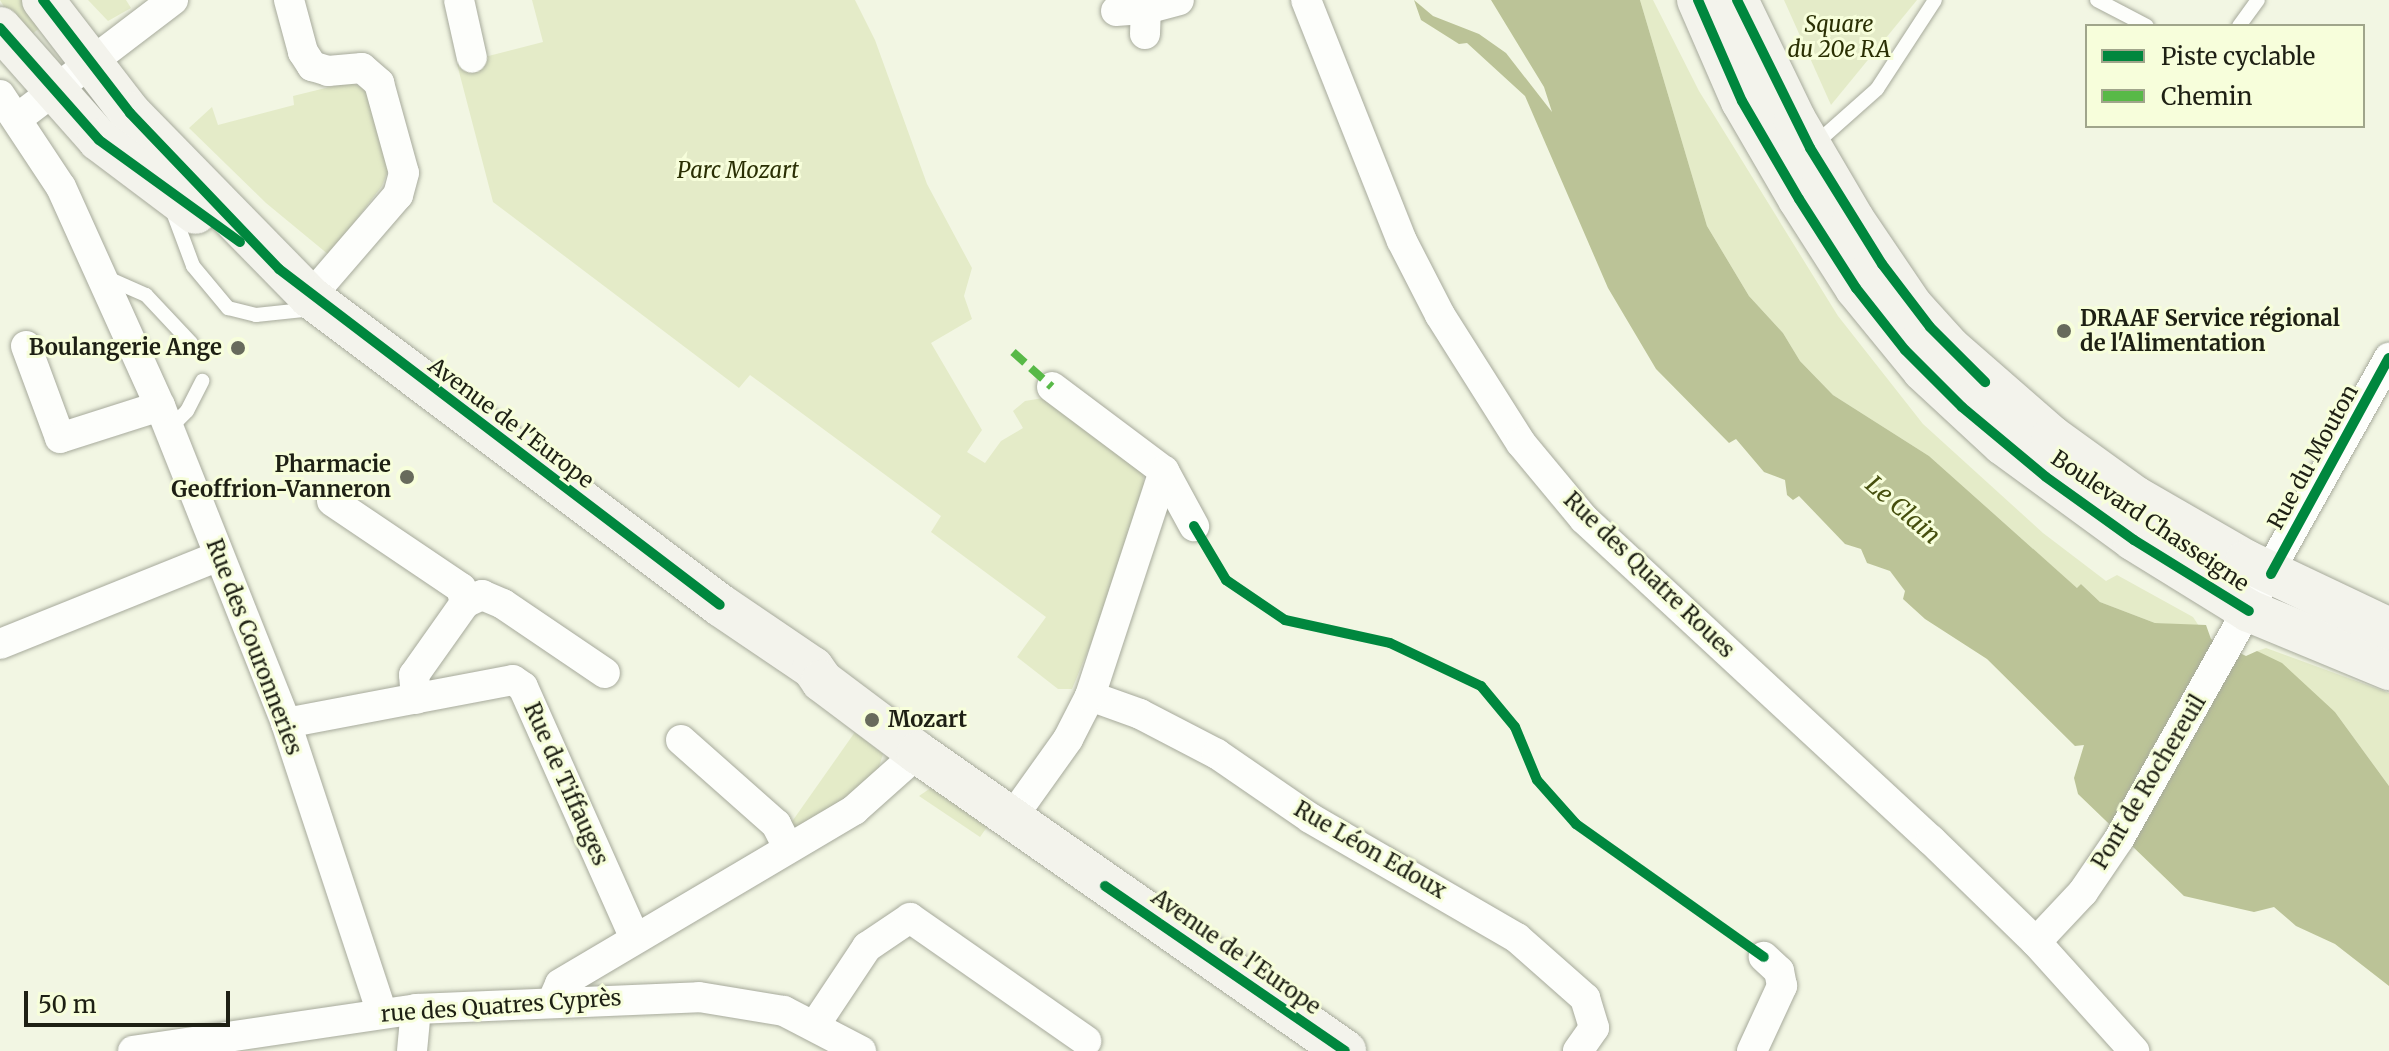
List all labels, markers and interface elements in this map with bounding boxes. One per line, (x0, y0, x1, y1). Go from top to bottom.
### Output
park label: Square du 20e RA (1788, 11, 1890, 62)
legend (2085, 24, 2365, 128)
text: Piste cyclable (2161, 41, 2315, 72)
text: Chemin (2161, 81, 2252, 112)
park label: Parc Mozart (677, 158, 799, 184)
place label: DRAAF Service régional de l'Alimentation (2080, 305, 2340, 356)
marker: DRAAF Service régional de l'Alimentation (2055, 322, 2073, 340)
place label: Boulangerie Ange (29, 335, 222, 361)
marker: Boulangerie Ange (229, 339, 247, 357)
street label: Avenue de l'Europe (423, 352, 599, 494)
street label: Rue du Mouton (2262, 380, 2364, 534)
street label: Boulevard Chasseigne (2046, 445, 2254, 597)
place label: Pharmacie Geoffrion-Vanneron (171, 451, 391, 502)
marker: Pharmacie Geoffrion-Vanneron (398, 468, 416, 486)
water label: Le Clain (1860, 470, 1946, 550)
street label: Rue des Quatre Roues (1558, 487, 1740, 663)
street label: Rue des Couronneries (201, 535, 307, 759)
street label: Pont de Rochereuil (2087, 690, 2211, 874)
street label: Rue de Tiffauges (518, 698, 614, 870)
place label: Mozart (888, 707, 967, 733)
marker: Mozart (863, 711, 881, 729)
street label: Rue Léon Edoux (1289, 796, 1451, 904)
street label: Avenue de l'Europe (1146, 884, 1326, 1020)
scale bar (28, 975, 234, 1025)
street label: rue des Quatres Cyprès (380, 984, 622, 1028)
text: 50 m (38, 989, 97, 1020)

